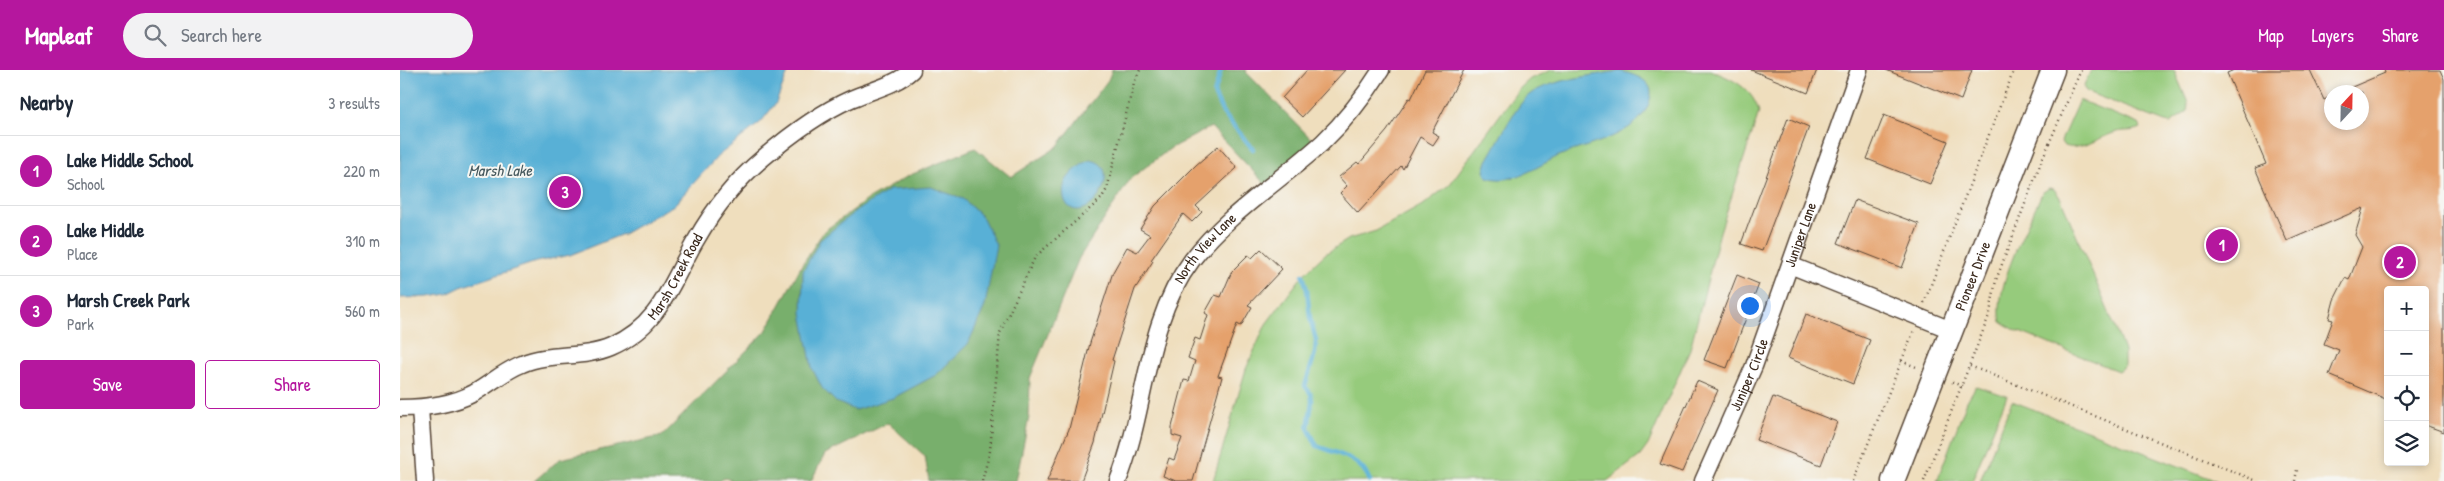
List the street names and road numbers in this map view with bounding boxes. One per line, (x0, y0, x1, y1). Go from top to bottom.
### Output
street label: Juniper Lane (1779, 199, 1821, 270)
street label: North View Lane (1168, 208, 1241, 287)
street label: Marsh Creek Road (642, 229, 708, 324)
street label: Pioneer Drive (1949, 238, 1995, 314)
street label: Juniper Circle (1724, 335, 1773, 414)

